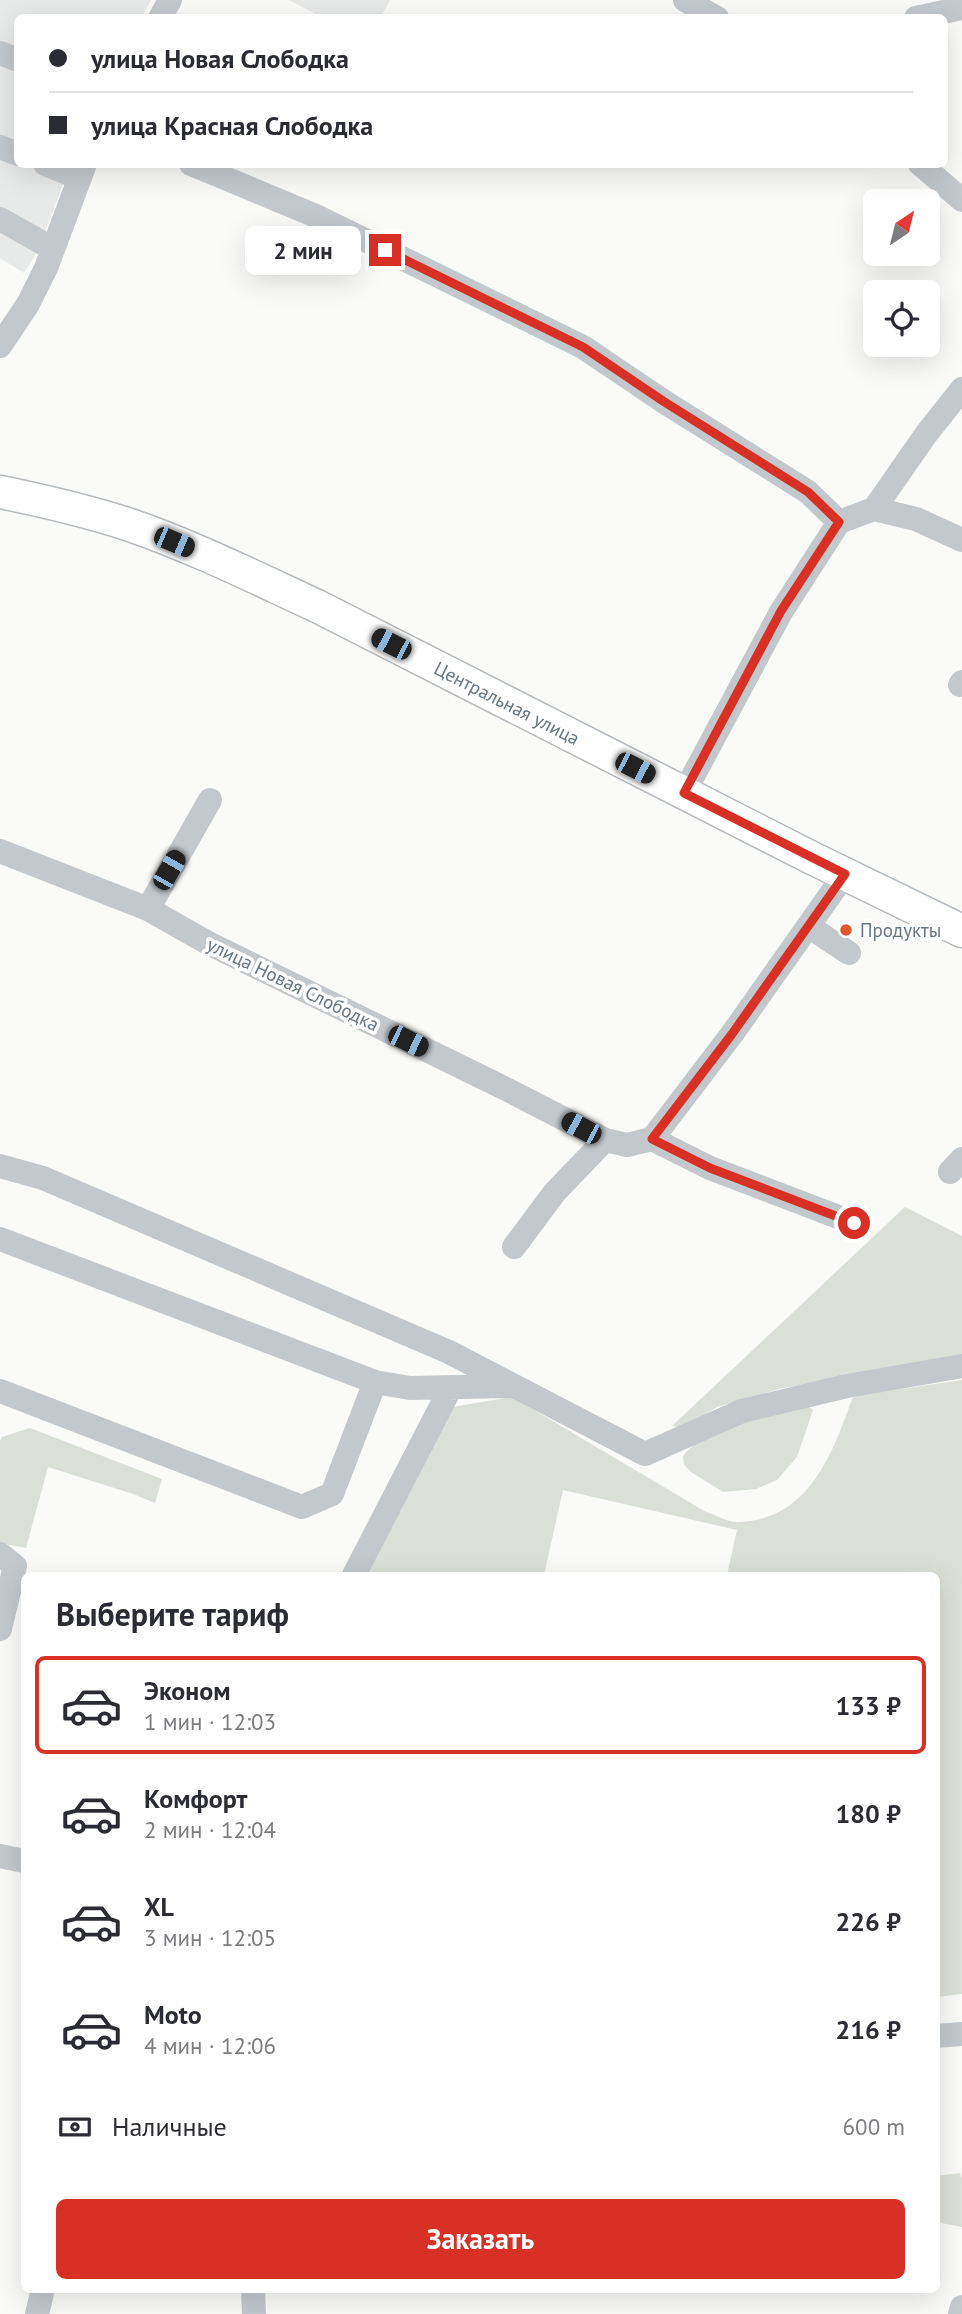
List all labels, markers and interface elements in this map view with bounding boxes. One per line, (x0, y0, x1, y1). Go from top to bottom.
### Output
text: улица Новая Слободка (91, 42, 349, 75)
text: улица Красная Слободка (91, 109, 373, 142)
north arrow (863, 189, 940, 266)
map controls (863, 189, 940, 357)
callout: 2 мин (245, 226, 360, 274)
route end (369, 234, 401, 266)
text: 2 мин (273, 236, 333, 265)
button: locate (863, 280, 940, 357)
car (151, 524, 198, 560)
car (368, 625, 415, 663)
street label: Центральная улица (430, 656, 584, 750)
car (612, 749, 659, 787)
car (150, 847, 189, 893)
place label: Продукты (860, 918, 941, 942)
marker: Продукты (838, 922, 854, 938)
street label: улица Новая Слободка (203, 932, 383, 1036)
car (385, 1022, 432, 1060)
car (558, 1109, 605, 1147)
route start (838, 1207, 870, 1239)
text: Выберите тариф (56, 1593, 289, 1635)
icon: car (60, 1674, 123, 1737)
text: Эконом (144, 1674, 231, 1707)
text: 133 ₽ (835, 1689, 901, 1722)
text: 1 мин · 12:03 (144, 1707, 276, 1736)
icon: car (60, 1782, 123, 1845)
text: Комфорт (144, 1782, 247, 1815)
text: 180 ₽ (835, 1797, 901, 1830)
text: 2 мин · 12:04 (144, 1815, 276, 1844)
icon: car (60, 1890, 123, 1953)
text: XL (144, 1890, 174, 1923)
text: 226 ₽ (835, 1905, 901, 1938)
text: 3 мин · 12:05 (144, 1923, 276, 1952)
icon: car (60, 1998, 123, 2061)
text: Moto (144, 1998, 202, 2031)
text: 216 ₽ (835, 2013, 901, 2046)
text: 4 мин · 12:06 (144, 2031, 276, 2060)
icon: cash (56, 2108, 94, 2146)
text: Наличные (112, 2110, 227, 2143)
text: 600 m (843, 2112, 905, 2141)
button: Заказать (56, 2199, 905, 2279)

